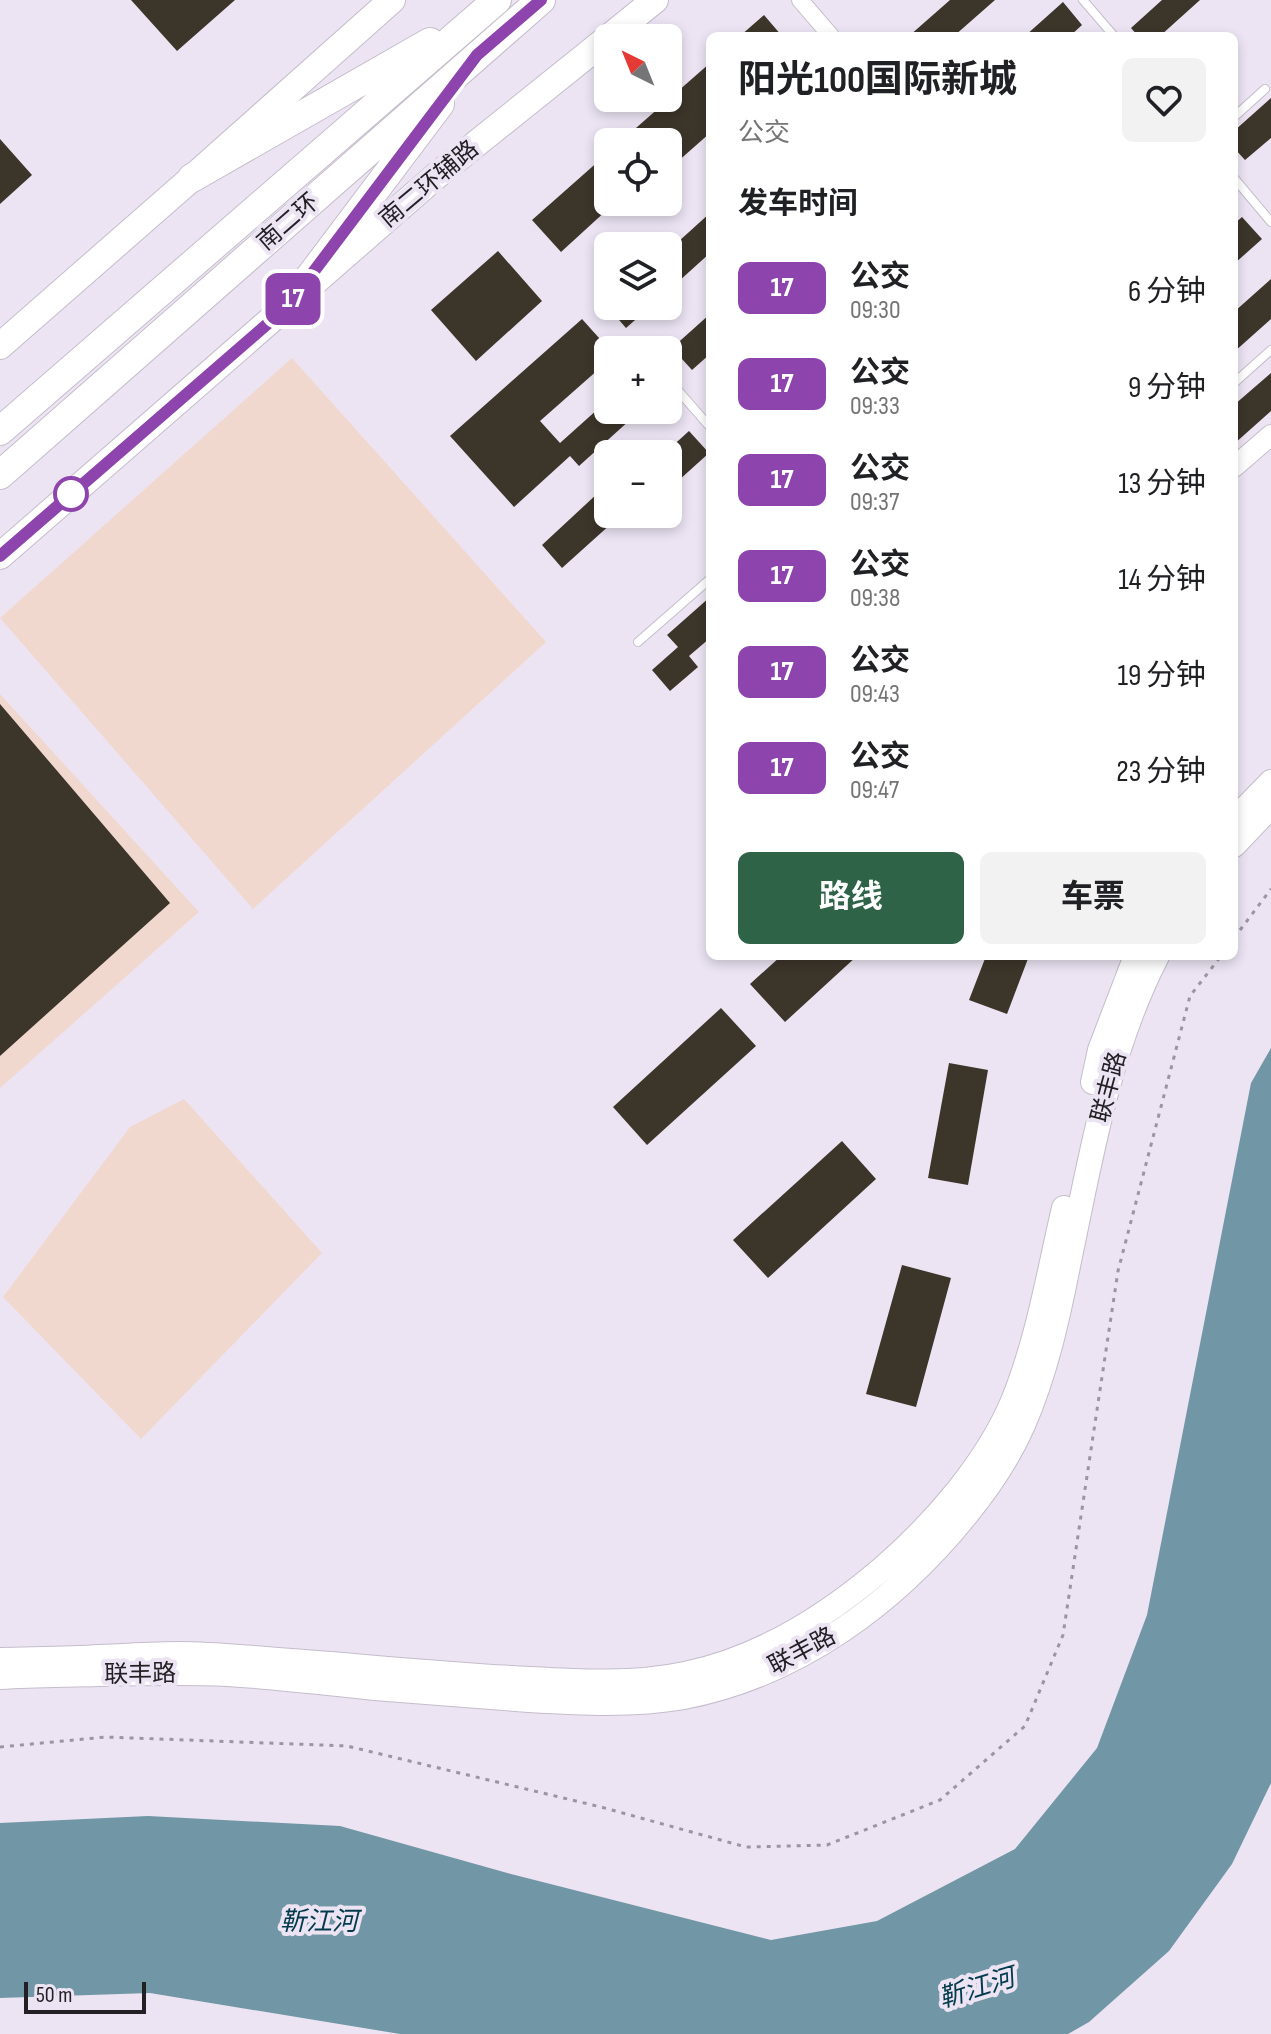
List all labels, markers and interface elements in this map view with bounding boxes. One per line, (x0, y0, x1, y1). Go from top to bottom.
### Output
north arrow (594, 24, 682, 112)
map controls (594, 24, 682, 528)
text: 阳光100国际新城 (738, 58, 1017, 103)
button: heart (1122, 58, 1206, 142)
text: 公交 (738, 118, 790, 149)
button: locate (594, 128, 682, 216)
street label: 南二环辅路 (374, 134, 484, 234)
text: 发车时间 (738, 186, 858, 222)
street label: 南二环 (251, 187, 325, 257)
button: layers (594, 232, 682, 320)
text: 公交 (850, 259, 910, 295)
text: 17 (771, 271, 794, 304)
line badge: 17 (257, 273, 329, 325)
text: 6 分钟 (1128, 274, 1206, 310)
text: 17 (282, 282, 305, 315)
text: 09:30 (850, 295, 901, 326)
button: + (594, 336, 682, 424)
text: 公交 (850, 355, 910, 391)
text: 17 (771, 367, 794, 400)
text: 9 分钟 (1128, 370, 1206, 406)
text: 09:33 (850, 391, 900, 422)
button: − (594, 440, 682, 528)
text: 公交 (850, 451, 910, 487)
text: 17 (771, 463, 794, 496)
text: 13 分钟 (1118, 466, 1206, 502)
unlabelled marker (54, 477, 88, 511)
text: 09:37 (850, 487, 899, 518)
text: 公交 (850, 547, 910, 583)
text: 17 (771, 559, 794, 592)
text: 14 分钟 (1118, 562, 1206, 598)
text: 09:38 (850, 583, 900, 614)
text: 公交 (850, 643, 910, 679)
text: 17 (771, 655, 794, 688)
text: 19 分钟 (1117, 658, 1206, 694)
text: 09:43 (850, 679, 900, 710)
text: 公交 (850, 739, 910, 775)
text: 17 (771, 751, 794, 784)
text: 23 分钟 (1116, 754, 1206, 790)
text: 09:47 (850, 775, 899, 806)
button: 路线 (738, 852, 964, 944)
button: 车票 (980, 852, 1206, 944)
street label: 联丰路 (1086, 1048, 1132, 1126)
street label: 联丰路 (763, 1621, 841, 1681)
street label: 联丰路 (104, 1659, 176, 1689)
water label: 靳江河 (280, 1907, 363, 1938)
water label: 靳江河 (935, 1961, 1024, 2015)
scale bar (24, 1978, 146, 2014)
text: 50 m (36, 1982, 72, 2009)

